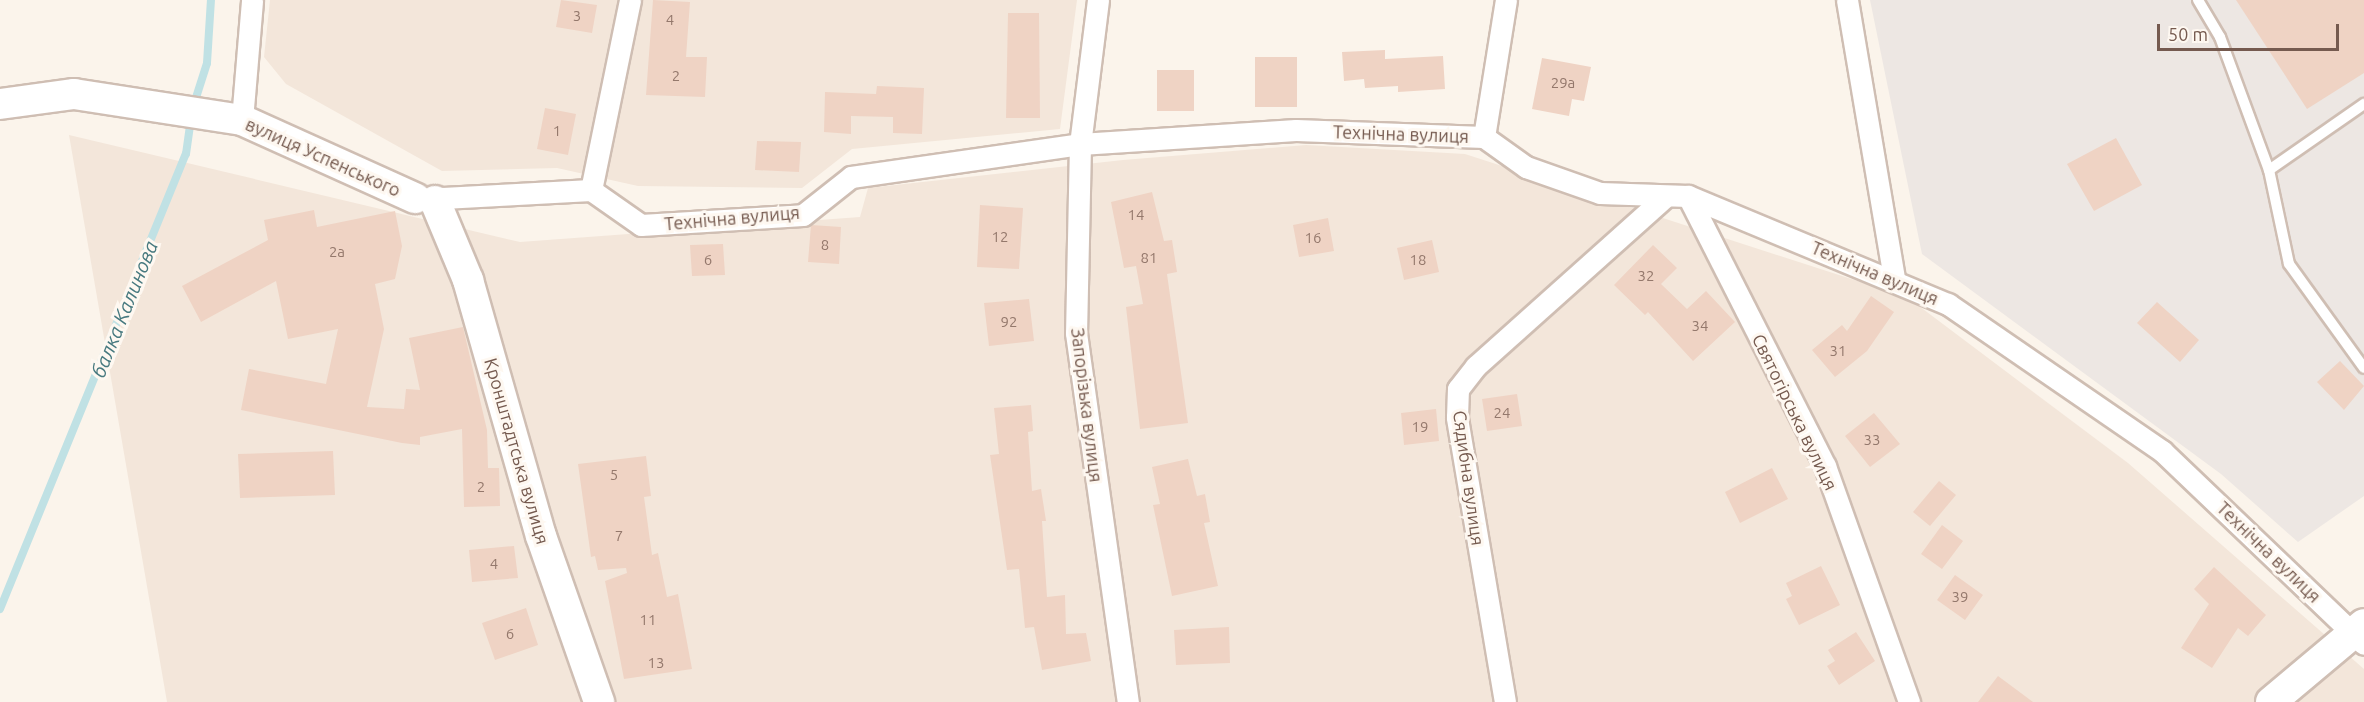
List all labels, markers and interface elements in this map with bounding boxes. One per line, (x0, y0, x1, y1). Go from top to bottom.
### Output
house number: 3 (573, 7, 581, 25)
house number: 4 (666, 11, 674, 29)
scale bar (2160, 12, 2342, 50)
text: 50 m (2168, 24, 2208, 44)
house number: 2 (672, 67, 680, 85)
house number: 29а (1551, 74, 1575, 92)
street label: вулиця Успенського (242, 113, 404, 201)
street label: Технічна вулиця (1333, 121, 1469, 147)
house number: 1 (553, 122, 561, 140)
street label: Технічна вулиця (663, 201, 801, 235)
house number: 14 (1128, 206, 1144, 224)
house number: 12 (992, 228, 1008, 246)
house number: 16 (1305, 229, 1321, 247)
house number: 8 (821, 236, 829, 254)
street label: Технічна вулиця (1808, 236, 1942, 310)
water label: балка Калинова (86, 237, 162, 381)
house number: 2а (329, 243, 345, 261)
house number: 81 (1141, 249, 1157, 267)
house number: 6 (704, 251, 712, 269)
house number: 18 (1410, 251, 1426, 269)
house number: 32 (1638, 267, 1654, 285)
house number: 92 (1001, 313, 1017, 331)
house number: 34 (1692, 317, 1708, 335)
street label: Запорізька вулиця (1067, 327, 1107, 483)
street label: Святогірська вулиця (1748, 330, 1842, 494)
house number: 31 (1830, 342, 1846, 360)
street label: Кронштадтська вулиця (480, 355, 554, 547)
house number: 24 (1494, 404, 1510, 422)
street label: Сядибна вулиця (1449, 409, 1489, 547)
house number: 19 (1412, 418, 1428, 436)
house number: 33 (1864, 431, 1880, 449)
house number: 5 (610, 466, 618, 484)
house number: 2 (477, 478, 485, 496)
street label: Технічна вулиця (2213, 497, 2325, 607)
house number: 7 (615, 527, 623, 545)
house number: 4 (490, 555, 498, 573)
house number: 39 (1952, 588, 1968, 606)
house number: 11 (640, 611, 656, 629)
house number: 6 (506, 625, 514, 643)
house number: 13 (648, 654, 664, 672)

